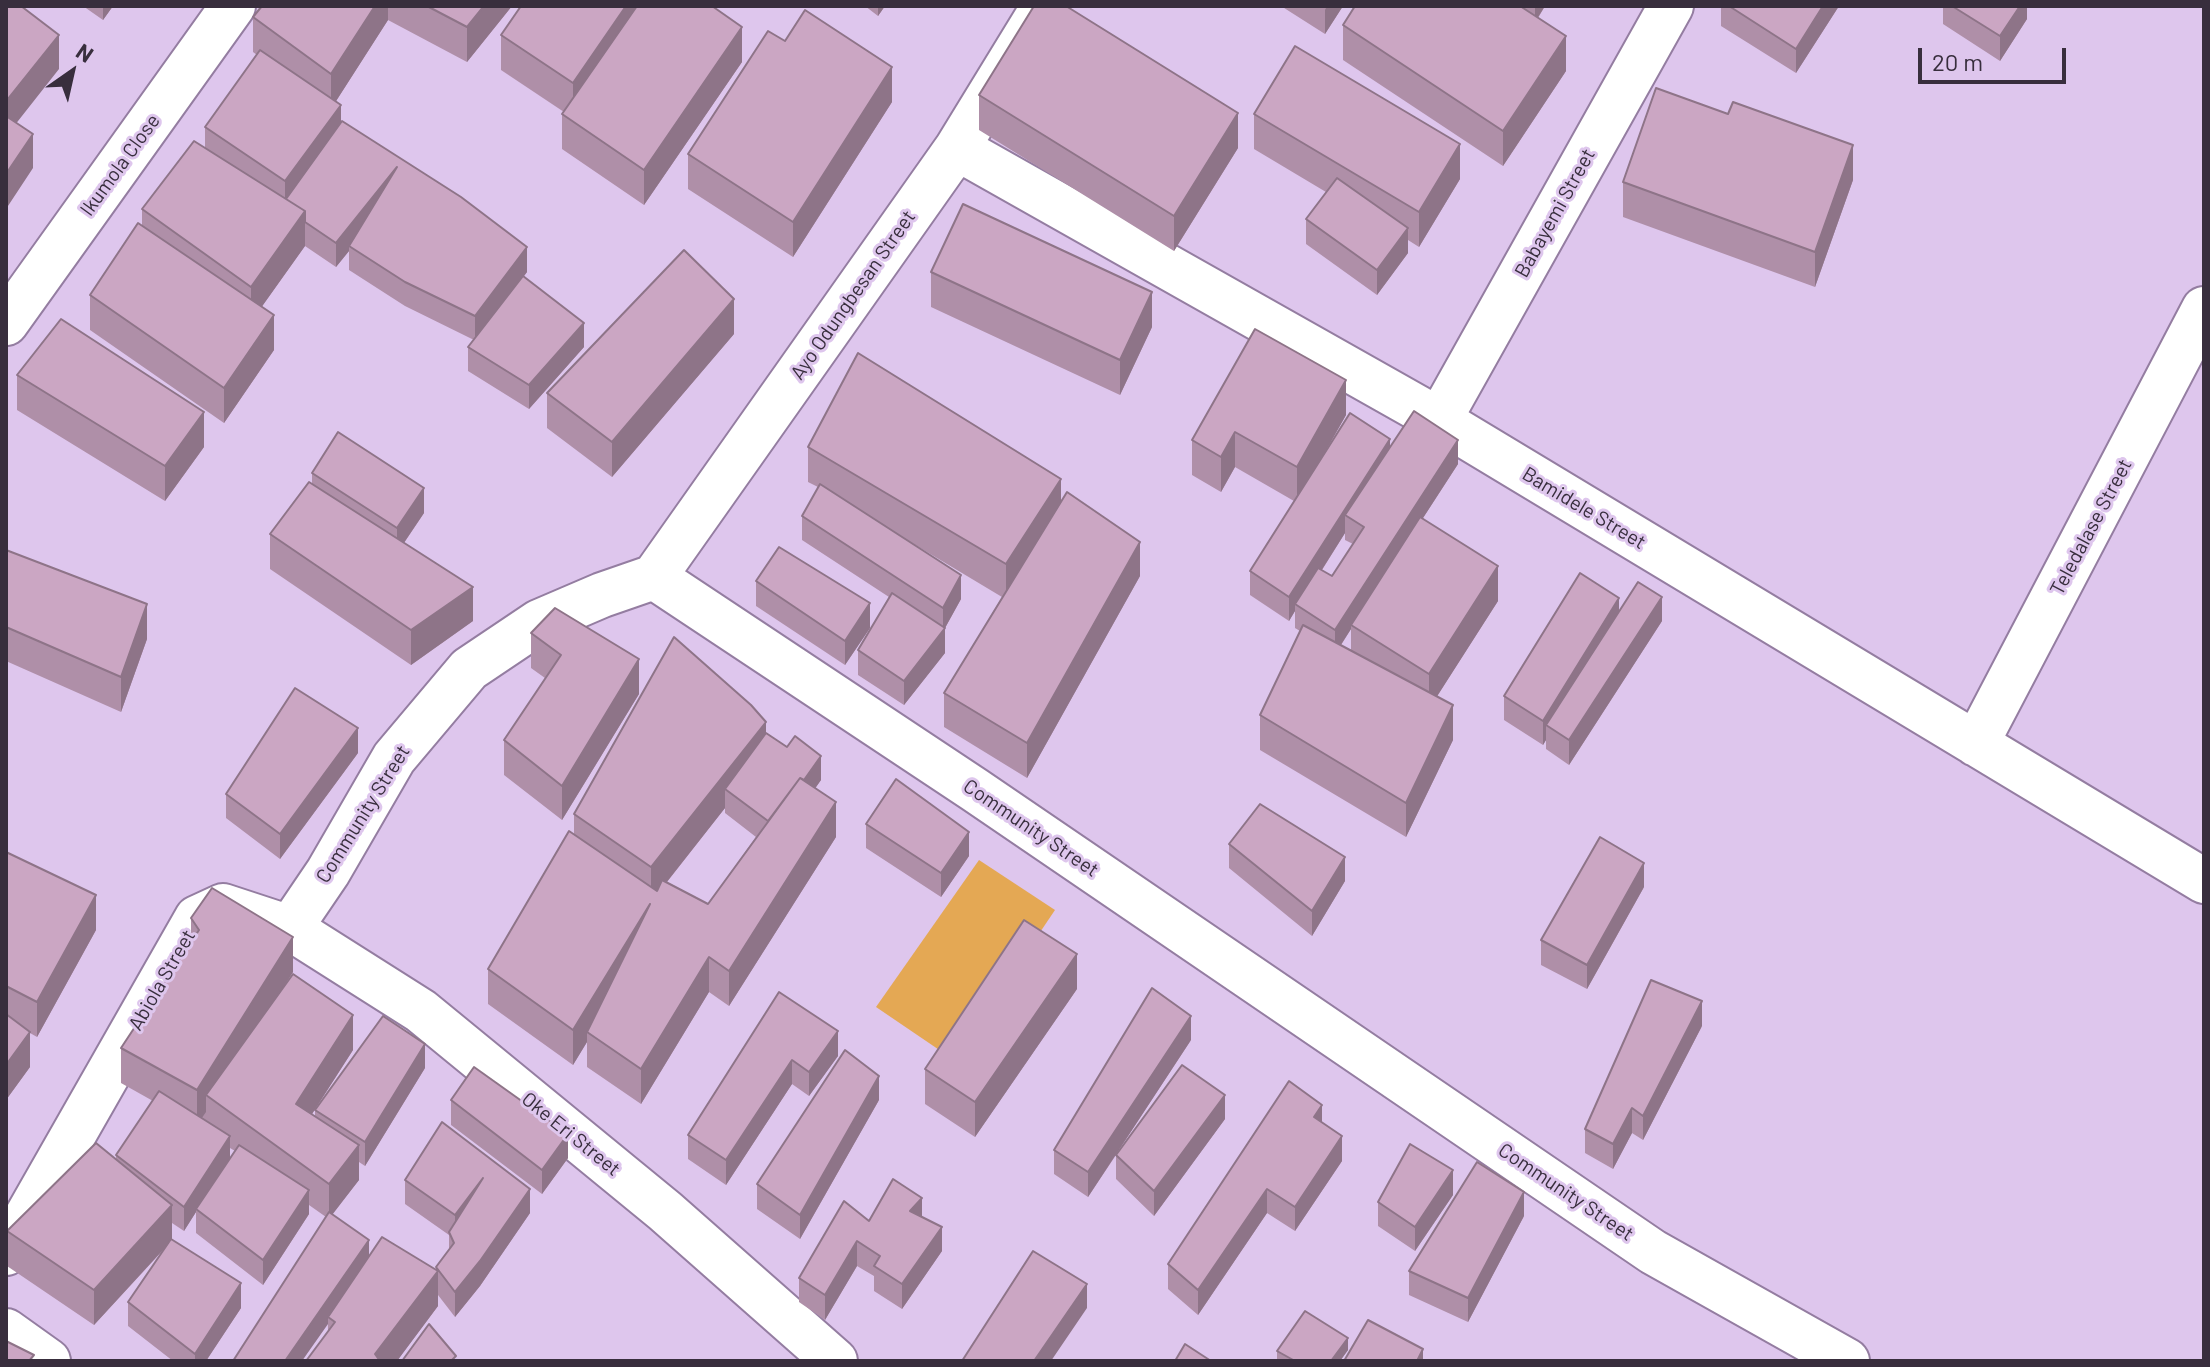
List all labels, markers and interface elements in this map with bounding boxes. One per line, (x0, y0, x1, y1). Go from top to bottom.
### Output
north arrow (32, 32, 112, 112)
scale bar (1922, 32, 2070, 82)
text: N (72, 37, 99, 67)
text: 20 m (1932, 47, 1983, 76)
street label: Ikumola Close (75, 109, 165, 221)
street label: Babayemi Street (1510, 144, 1600, 282)
street label: Ayo Odungbesan Street (785, 206, 921, 384)
street label: Teledalase Street (2045, 455, 2137, 599)
street label: Bamidele Street (1518, 462, 1650, 554)
street label: Community Street (311, 741, 415, 887)
street label: Community Street (959, 774, 1103, 882)
street label: Abiola Street (123, 925, 201, 1035)
street label: Oke Eri Street (517, 1087, 625, 1181)
street label: Community Street (1494, 1138, 1638, 1246)

